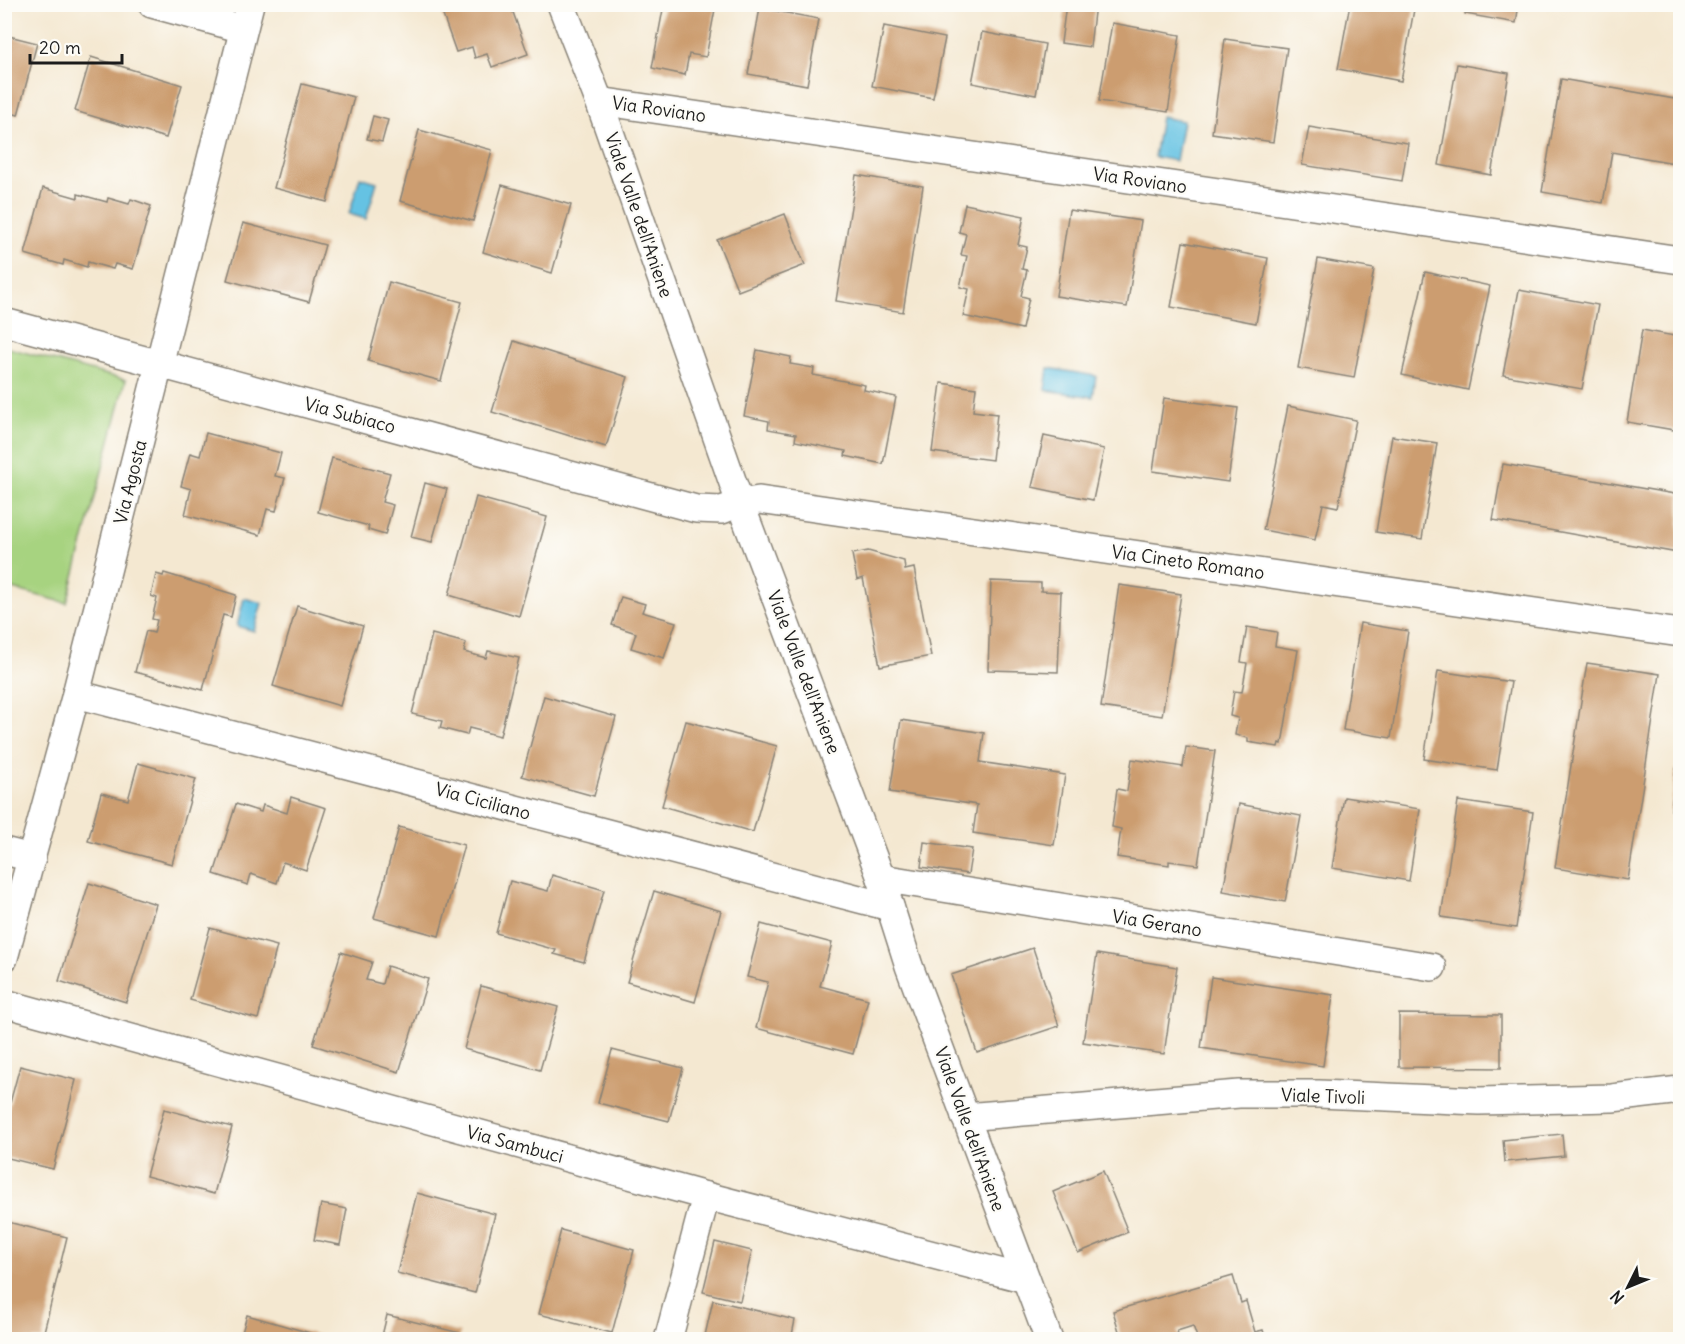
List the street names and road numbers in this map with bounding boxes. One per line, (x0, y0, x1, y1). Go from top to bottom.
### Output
street label: Via Roviano (610, 91, 708, 127)
street label: Viale Valle dell'Aniene (600, 129, 678, 301)
street label: Via Roviano (1091, 162, 1189, 198)
street label: Via Subiaco (302, 392, 398, 438)
street label: Via Agosta (108, 437, 152, 527)
street label: Via Cineto Romano (1110, 540, 1266, 584)
street label: Viale Valle dell'Aniene (762, 587, 846, 757)
street label: Via Ciciliano (433, 777, 533, 825)
street label: Via Gerano (1111, 905, 1203, 941)
street label: Viale Valle dell'Aniene (930, 1044, 1010, 1214)
street label: Viale Tivoli (1281, 1083, 1365, 1109)
street label: Via Sambuci (464, 1120, 566, 1168)

